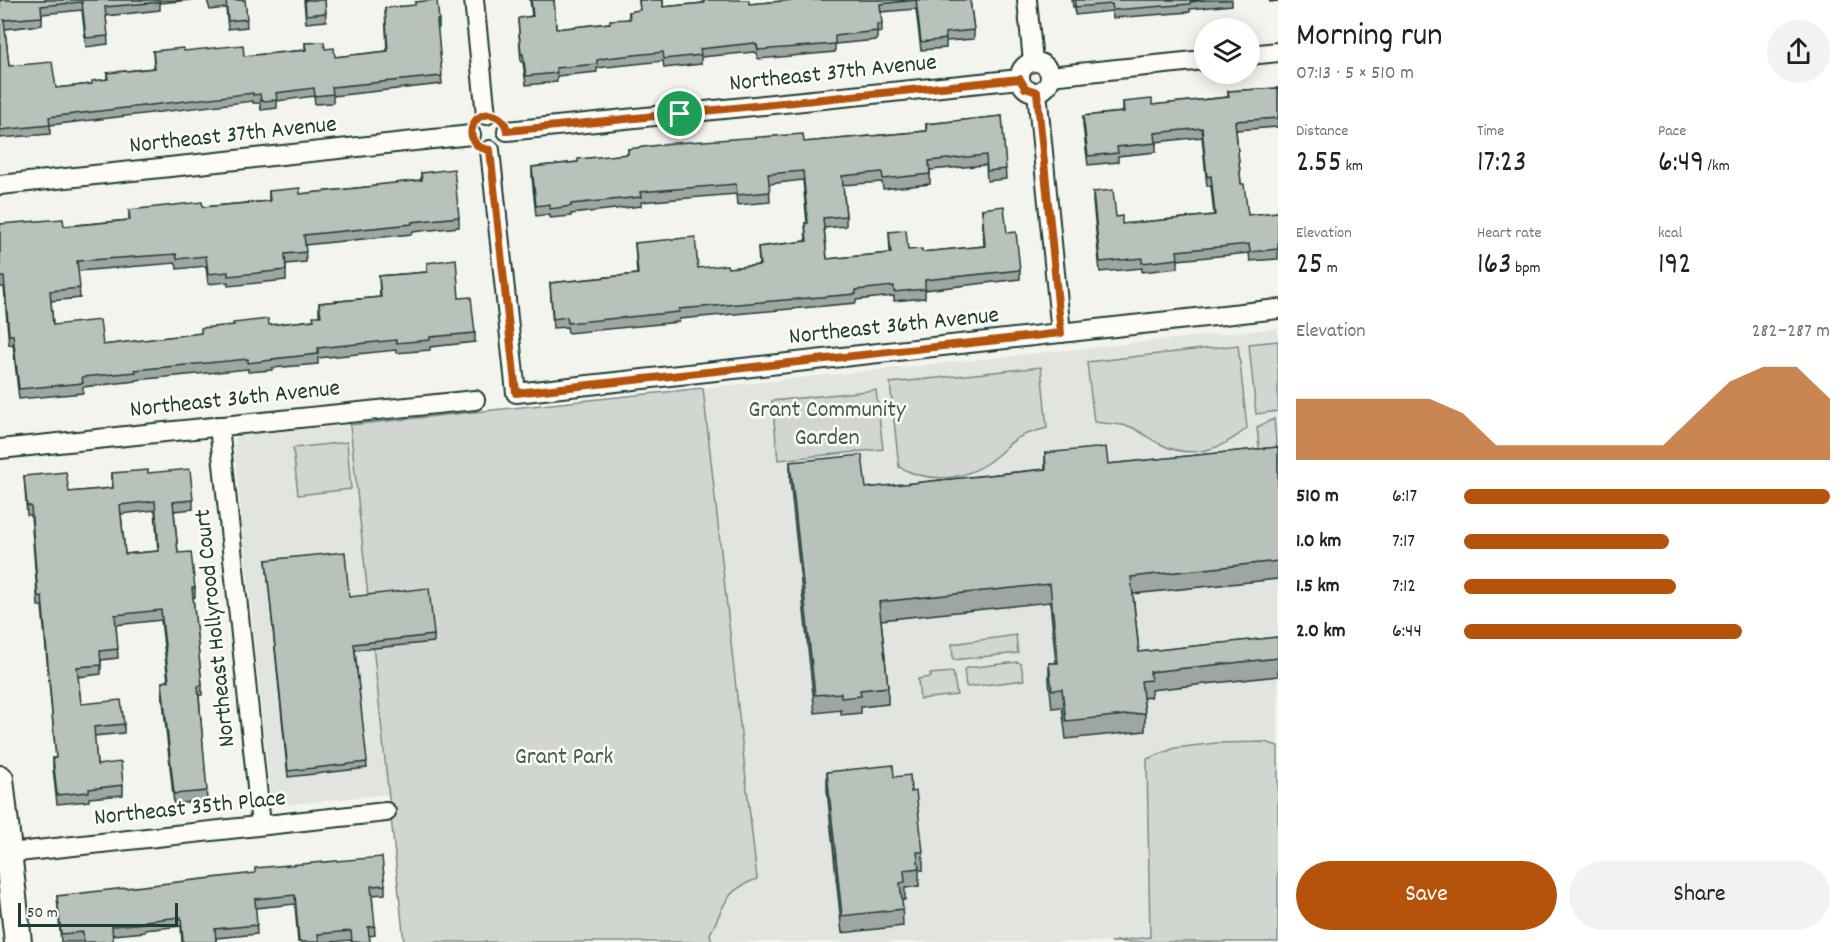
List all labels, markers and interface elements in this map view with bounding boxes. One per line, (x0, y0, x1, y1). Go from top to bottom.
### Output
text: Morning run (1296, 14, 1443, 61)
map controls (1194, 18, 1260, 84)
button: layers (1194, 18, 1260, 84)
button: share (1767, 20, 1830, 83)
street label: Northeast 37th Avenue (728, 46, 938, 102)
text: 07:13 · 5 × 510 m (1296, 60, 1414, 88)
pin (654, 88, 705, 139)
icon: arrive (663, 97, 696, 130)
street label: Northeast 37th Avenue (128, 108, 338, 164)
text: Distance (1296, 120, 1348, 143)
text: Time (1477, 120, 1504, 143)
text: Pace (1658, 120, 1686, 143)
text: 2.55 (1296, 143, 1342, 186)
text: 17:23 (1477, 143, 1526, 186)
text: 6:49 (1658, 143, 1704, 186)
text: km (1342, 155, 1363, 178)
text: /km (1704, 155, 1730, 178)
text: Elevation (1296, 222, 1352, 245)
text: Heart rate (1477, 222, 1542, 245)
text: kcal (1658, 222, 1682, 245)
text: 25 (1296, 245, 1323, 288)
text: 163 (1477, 245, 1512, 288)
text: 192 (1658, 245, 1691, 288)
text: m (1323, 257, 1338, 280)
text: bpm (1512, 257, 1541, 280)
street label: Northeast 36th Avenue (787, 299, 1001, 355)
text: Elevation (1296, 318, 1366, 346)
text: 282–287 m (1752, 318, 1830, 346)
street label: Northeast 36th Avenue (128, 372, 342, 428)
park label: Grant Community Garden (748, 394, 907, 456)
text: 510 m (1296, 483, 1339, 511)
text: 6:17 (1392, 483, 1417, 511)
street label: Northeast Hollyrood Court (187, 507, 245, 749)
text: 1.0 km (1296, 528, 1341, 556)
text: 7:17 (1392, 528, 1415, 556)
text: 1.5 km (1296, 573, 1339, 601)
text: 7:12 (1392, 573, 1416, 601)
text: 2.0 km (1296, 618, 1345, 646)
text: 6:44 (1392, 618, 1422, 646)
park label: Grant Park (515, 741, 613, 775)
street label: Northeast 35th Place (92, 782, 288, 836)
button: Save (1296, 861, 1557, 930)
button: Share (1569, 861, 1830, 930)
scale bar (18, 900, 178, 928)
text: 50 m (27, 902, 58, 925)

